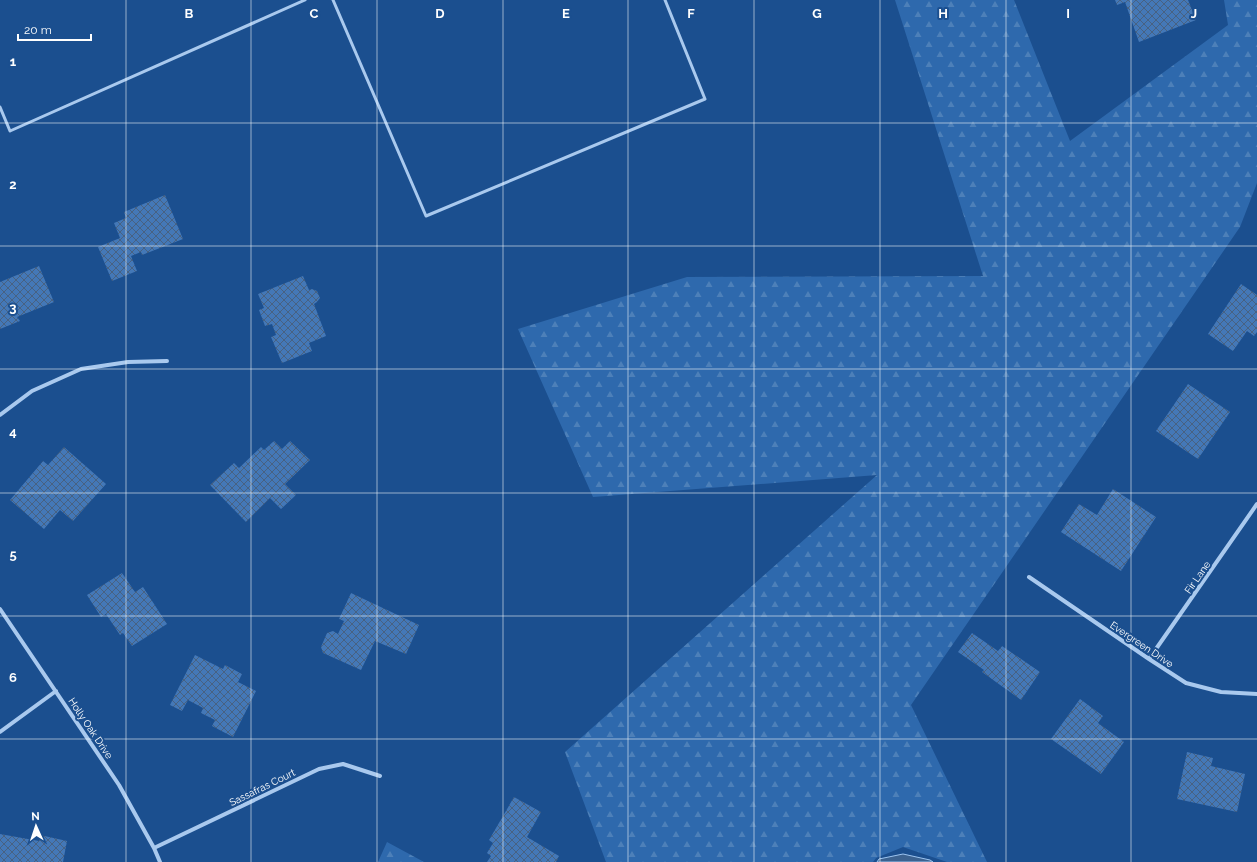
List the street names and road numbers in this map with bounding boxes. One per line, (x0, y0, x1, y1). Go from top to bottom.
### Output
street label: Fir Lane (1182, 559, 1213, 596)
street label: Evergreen Drive (1108, 619, 1175, 670)
street label: Holly Oak Drive (66, 696, 115, 761)
street label: Sassafras Court (228, 766, 297, 808)

